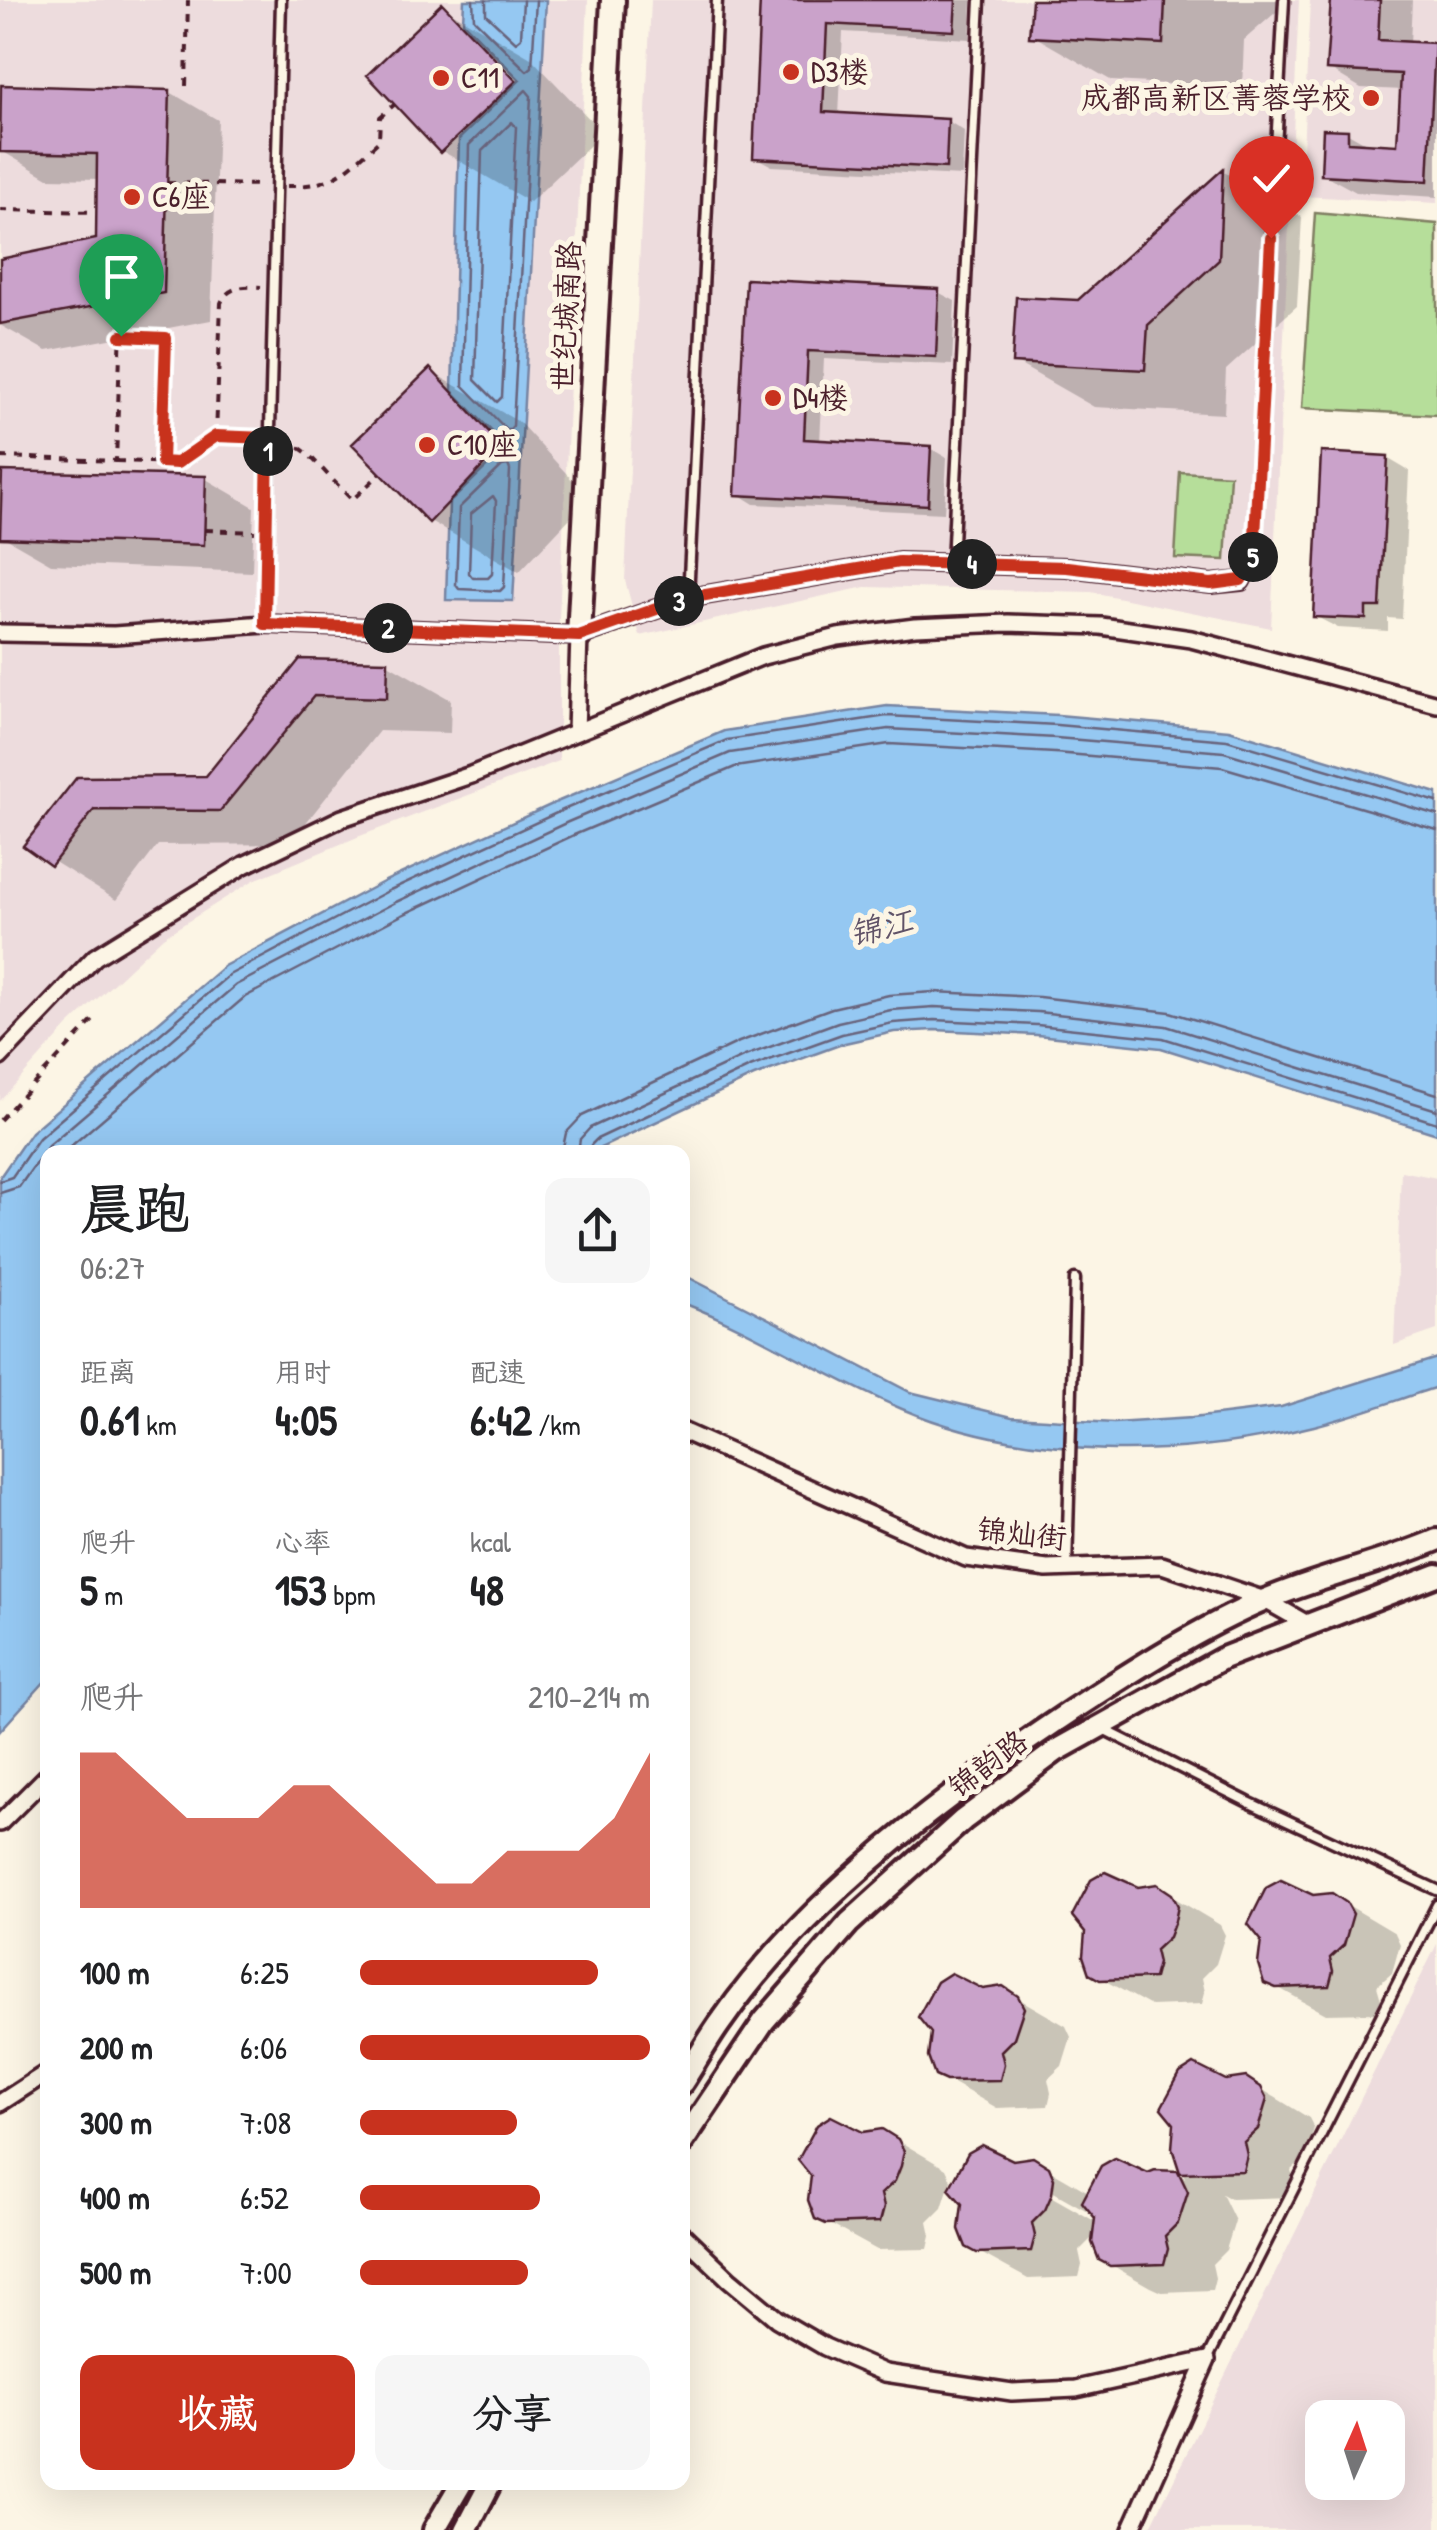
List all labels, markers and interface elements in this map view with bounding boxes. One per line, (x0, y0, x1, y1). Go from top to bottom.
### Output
place label: D3楼 (811, 51, 869, 91)
place label: C11 (461, 57, 499, 97)
marker: D3楼 (780, 61, 802, 83)
marker: C11 (430, 67, 452, 89)
place label: 成都高新区菁蓉学校 (1081, 77, 1351, 117)
marker: 成都高新区菁蓉学校 (1360, 87, 1382, 109)
pin (1229, 136, 1314, 239)
icon: check (1244, 151, 1299, 206)
place label: C6座 (152, 176, 210, 216)
marker: C6座 (121, 186, 143, 208)
pin (79, 234, 164, 337)
street label: 世纪城南路 (541, 240, 589, 392)
icon: arrive (94, 249, 149, 304)
place label: D4楼 (793, 377, 849, 417)
marker: D4楼 (762, 387, 784, 409)
place label: C10座 (447, 424, 518, 464)
pin: 1 (243, 426, 293, 476)
text: 1 (263, 432, 273, 470)
marker: C10座 (416, 434, 438, 456)
pin: 5 (1228, 532, 1278, 582)
text: 5 (1247, 538, 1259, 576)
pin: 4 (947, 539, 997, 589)
text: 4 (967, 545, 977, 583)
pin: 3 (654, 576, 704, 626)
text: 3 (673, 582, 685, 620)
pin: 2 (363, 603, 413, 653)
text: 2 (381, 609, 395, 647)
water label: 锦江 (845, 897, 919, 955)
text: 晨跑 (80, 1171, 190, 1245)
button: share (545, 1178, 650, 1283)
text: 06:27 (80, 1246, 145, 1289)
text: 距离 (80, 1353, 136, 1391)
text: 用时 (275, 1353, 331, 1391)
text: 配速 (470, 1353, 526, 1391)
text: 0.61 (80, 1391, 140, 1448)
text: 4:05 (275, 1391, 337, 1448)
text: 6:42 (470, 1391, 532, 1448)
text: km (140, 1406, 177, 1444)
text: /km (532, 1406, 581, 1444)
street label: 锦灿街 (975, 1508, 1069, 1558)
text: 爬升 (80, 1523, 136, 1561)
text: 心率 (275, 1523, 331, 1561)
text: kcal (470, 1523, 511, 1561)
text: 5 (80, 1561, 98, 1618)
text: 153 (275, 1561, 327, 1618)
text: 48 (470, 1561, 504, 1618)
text: m (98, 1576, 123, 1614)
text: bpm (327, 1576, 376, 1614)
text: 爬升 (80, 1675, 144, 1718)
text: 210–214 m (528, 1675, 650, 1718)
street label: 锦韵路 (939, 1720, 1035, 1806)
text: 100 m (80, 1951, 149, 1994)
text: 6:25 (240, 1951, 289, 1994)
text: 200 m (80, 2026, 153, 2069)
text: 6:06 (240, 2026, 287, 2069)
text: 300 m (80, 2101, 152, 2144)
text: 7:08 (240, 2101, 291, 2144)
text: 400 m (80, 2176, 150, 2219)
text: 6:52 (240, 2176, 289, 2219)
text: 500 m (80, 2251, 151, 2294)
text: 7:00 (240, 2251, 292, 2294)
button: 收藏 (80, 2355, 355, 2470)
button: 分享 (375, 2355, 650, 2470)
north arrow (1305, 2400, 1405, 2500)
map controls (1305, 2400, 1405, 2500)

